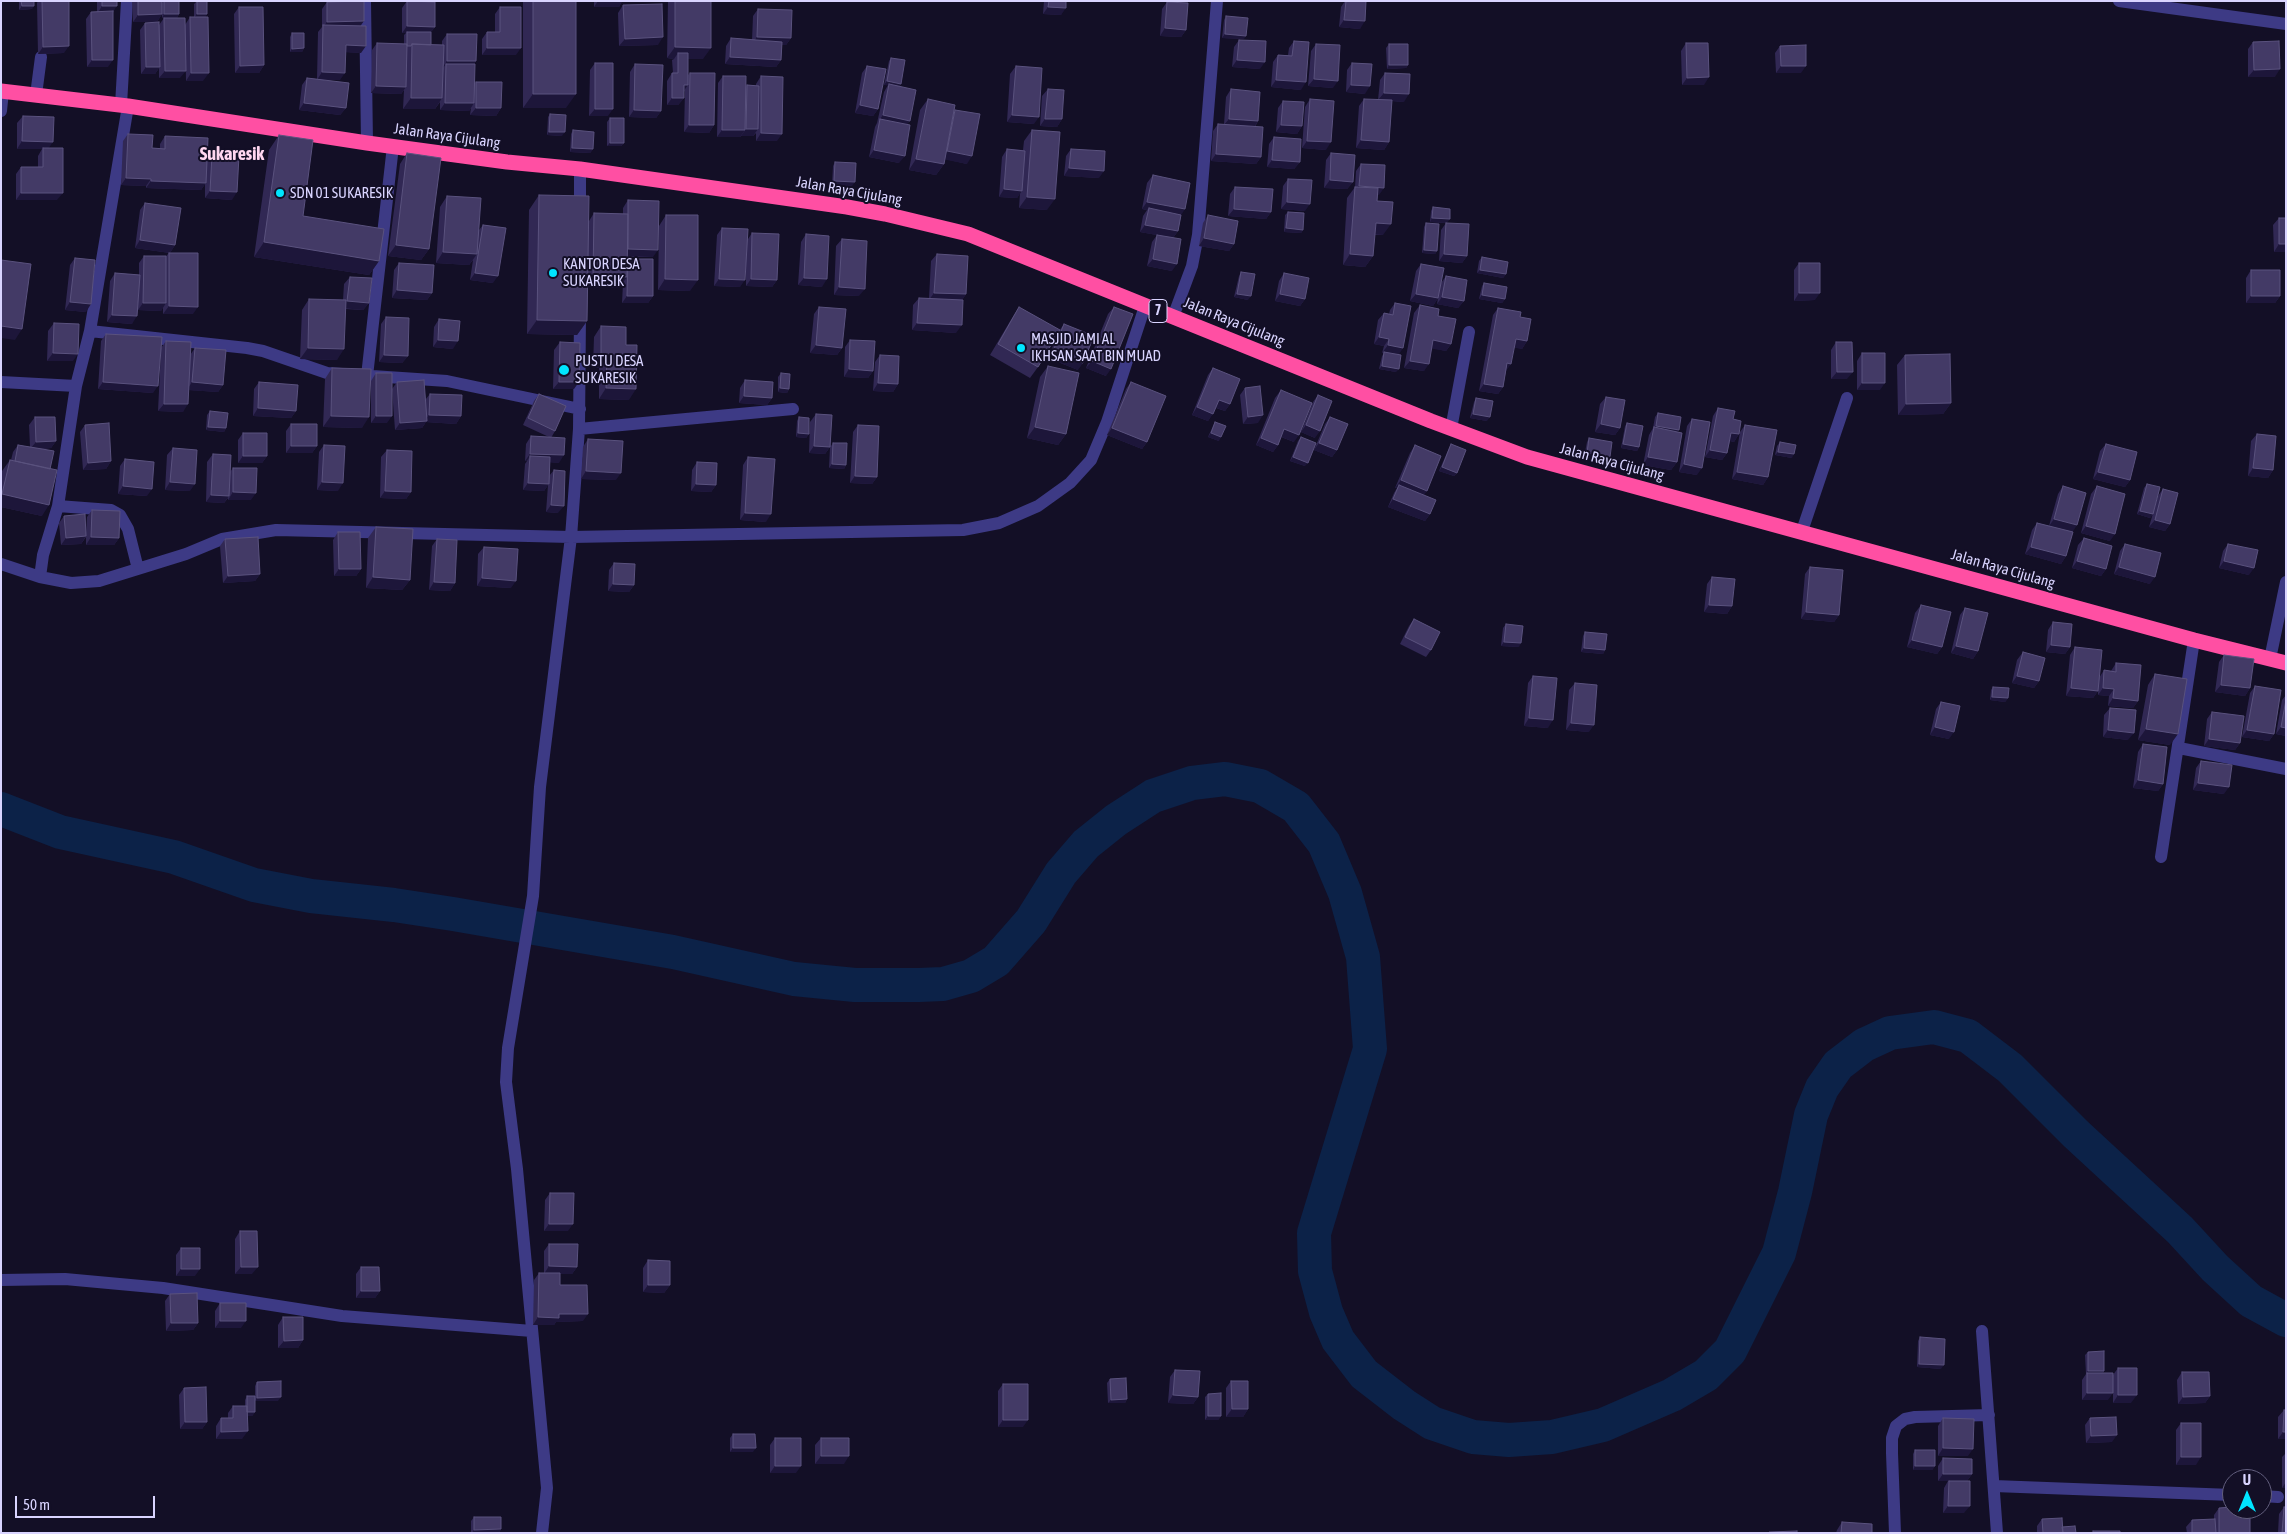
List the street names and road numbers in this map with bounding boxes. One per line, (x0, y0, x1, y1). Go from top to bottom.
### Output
street label: Jalan Raya Cijulang (393, 120, 501, 152)
street label: Jalan Raya Cijulang (795, 173, 903, 209)
street label: Jalan Raya Cijulang (1181, 294, 1287, 350)
road number: 7 (1149, 300, 1167, 322)
street label: Jalan Raya Cijulang (1558, 439, 1666, 485)
street label: Jalan Raya Cijulang (1949, 546, 2057, 592)

